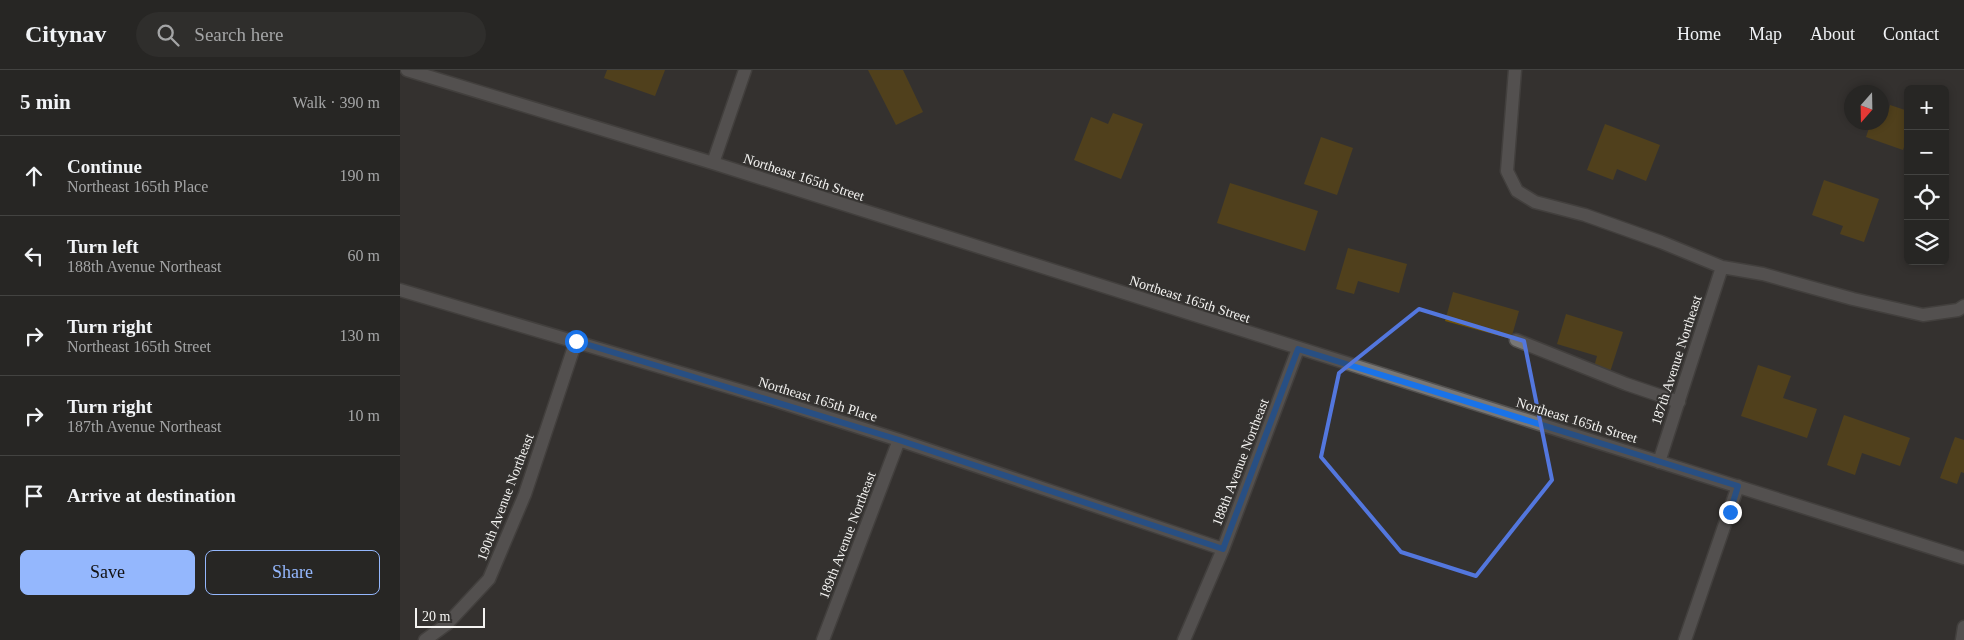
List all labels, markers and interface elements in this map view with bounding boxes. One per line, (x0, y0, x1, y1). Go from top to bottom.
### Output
search box (136, 12, 486, 57)
text: Citynav (25, 21, 106, 47)
icon: search (154, 21, 182, 49)
text: Search here (194, 24, 283, 45)
text: Home (1677, 24, 1721, 44)
text: Map (1749, 24, 1782, 44)
text: About (1810, 24, 1855, 44)
text: Contact (1883, 24, 1939, 44)
north arrow (1844, 85, 1889, 130)
map controls (1904, 85, 1949, 265)
button: + (1904, 85, 1949, 130)
text: 5 min (20, 90, 71, 114)
text: Walk · 390 m (293, 94, 380, 111)
button: − (1904, 130, 1949, 175)
street label: Northeast 165th Street (742, 151, 866, 204)
text: Continue (67, 156, 142, 177)
icon: ahead (20, 162, 48, 190)
text: 190 m (340, 167, 380, 184)
button: locate (1904, 175, 1949, 220)
text: Northeast 165th Place (67, 178, 208, 195)
button: layers (1904, 220, 1949, 265)
text: Turn left (67, 236, 139, 257)
icon: left (20, 242, 48, 270)
text: 60 m (348, 247, 380, 264)
text: 188th Avenue Northeast (67, 258, 221, 275)
street label: Northeast 165th Street (1128, 273, 1252, 326)
street label: 187th Avenue Northeast (1648, 294, 1705, 427)
text: Turn right (67, 316, 152, 337)
icon: right (20, 322, 48, 350)
text: 130 m (340, 327, 380, 344)
route start (565, 330, 588, 353)
text: Northeast 165th Street (67, 338, 211, 355)
street label: Northeast 165th Place (757, 374, 879, 425)
street label: Northeast 165th Street (1514, 395, 1639, 446)
text: Turn right (67, 396, 152, 417)
street label: 188th Avenue Northeast (1209, 396, 1272, 528)
icon: right (20, 402, 48, 430)
text: 10 m (348, 407, 380, 424)
text: 187th Avenue Northeast (67, 418, 221, 435)
street label: 190th Avenue Northeast (474, 431, 537, 563)
street label: 189th Avenue Northeast (816, 469, 879, 601)
icon: arrive (20, 482, 48, 510)
text: Arrive at destination (67, 485, 236, 506)
route end (1719, 501, 1742, 524)
button: Save (20, 550, 195, 595)
button: Share (205, 550, 380, 595)
scale bar (415, 605, 485, 628)
text: 20 m (422, 609, 450, 624)

